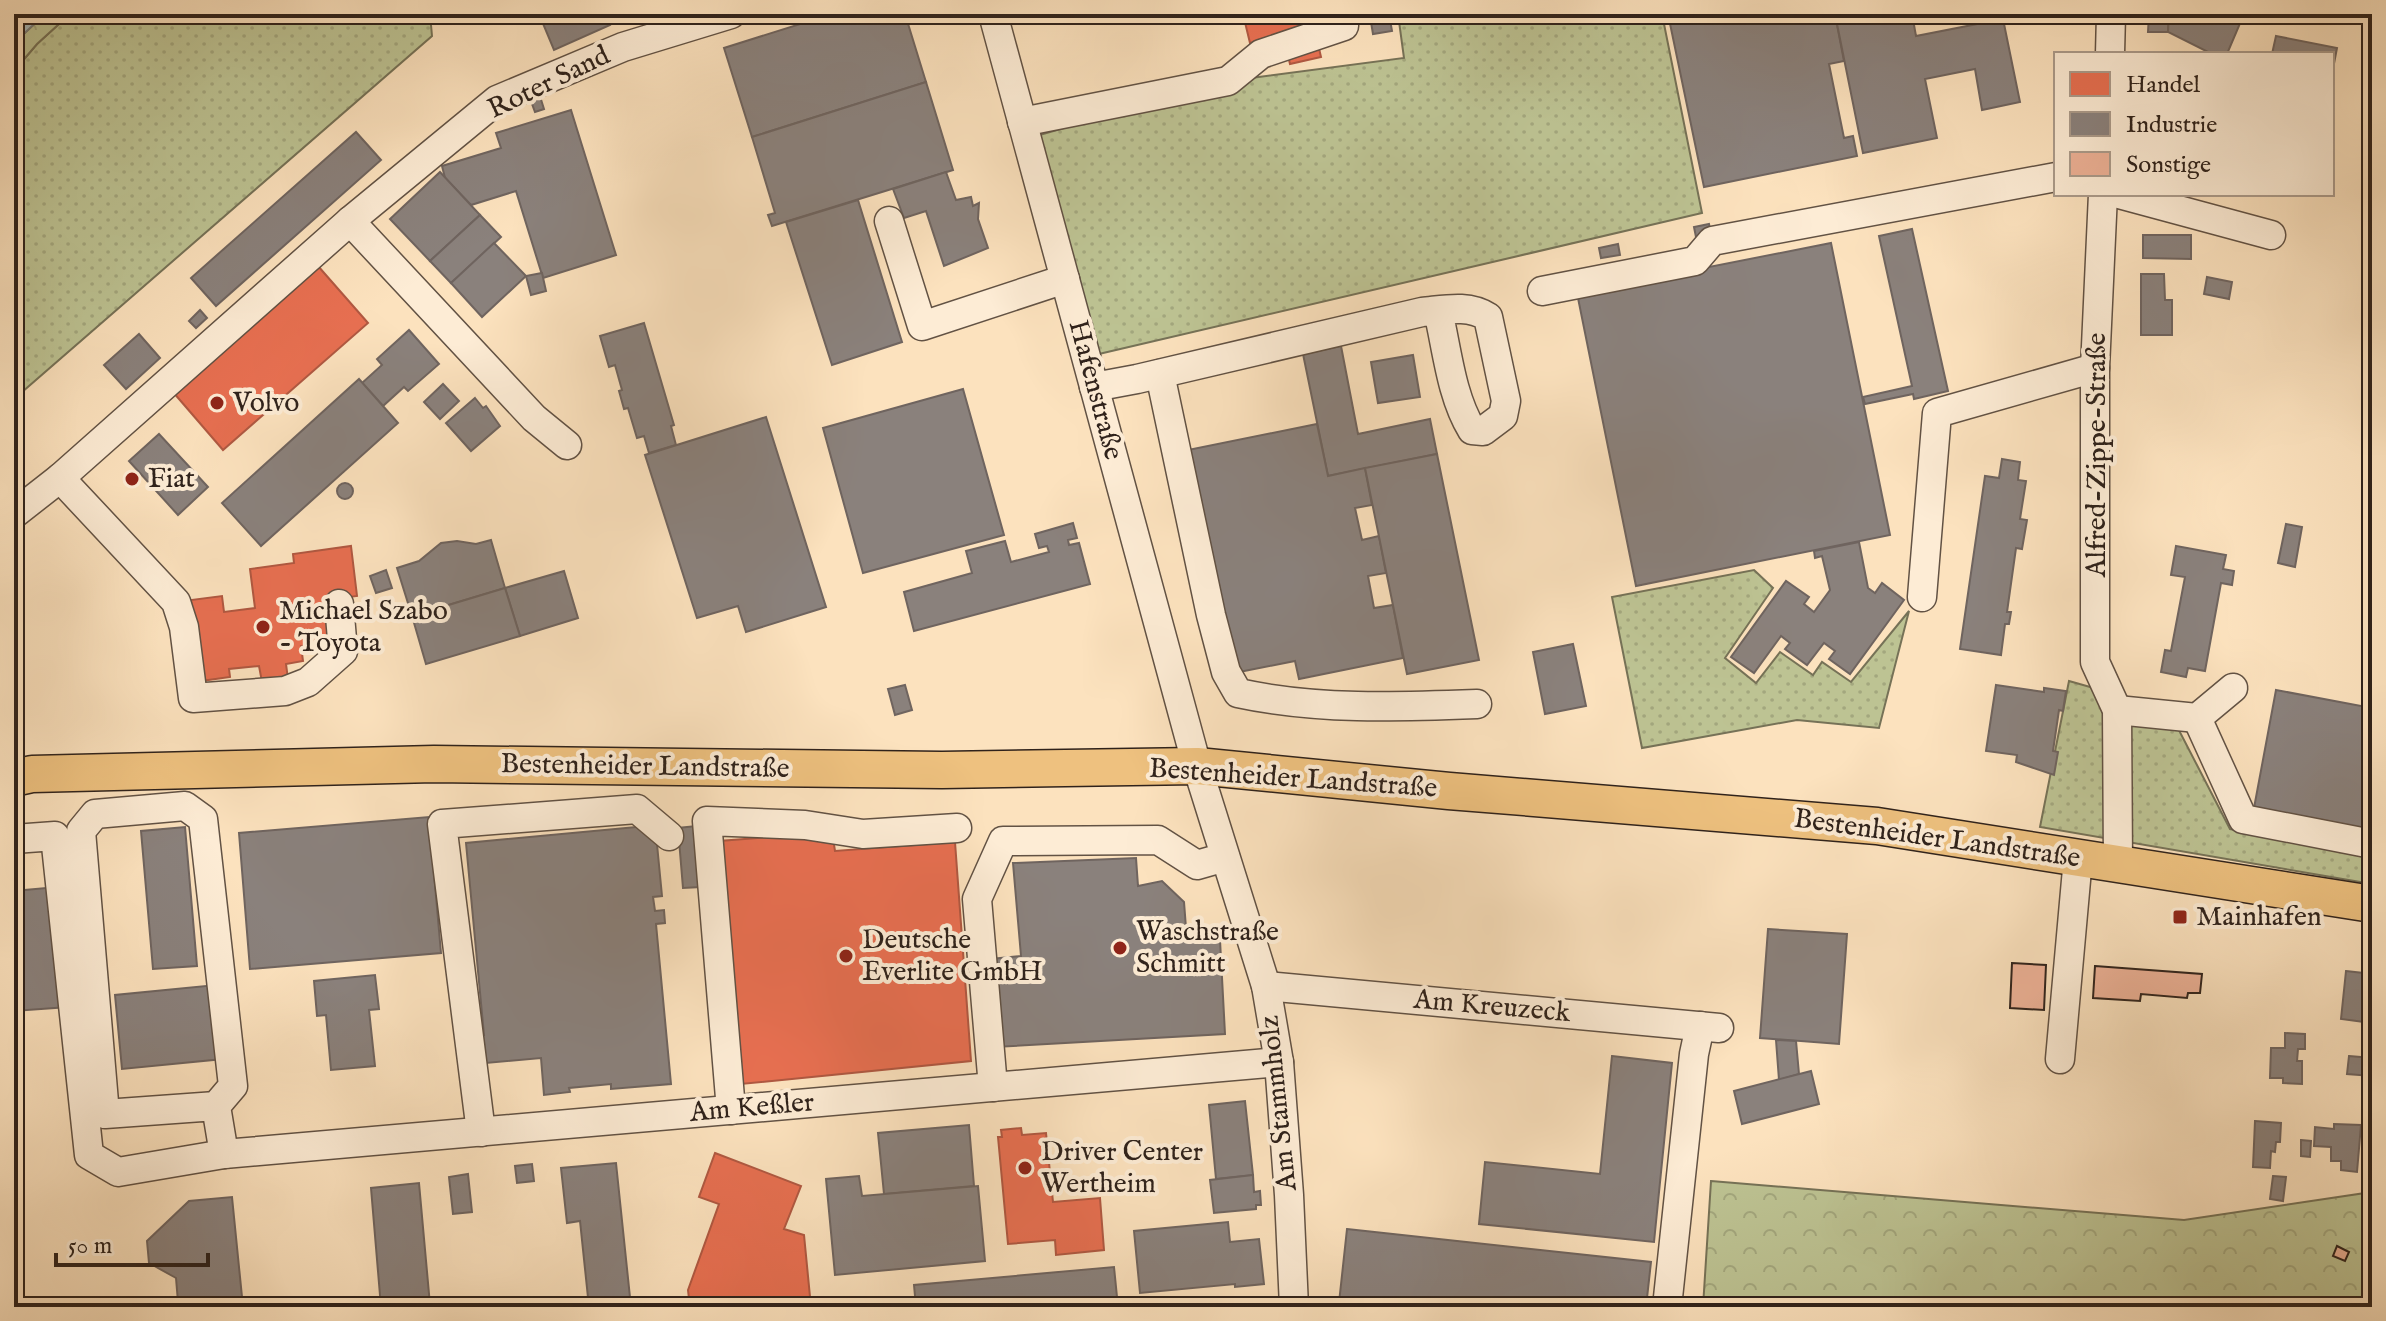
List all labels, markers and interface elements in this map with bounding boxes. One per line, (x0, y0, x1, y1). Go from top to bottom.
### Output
street label: Roter Sand (482, 38, 616, 128)
legend (2054, 52, 2334, 196)
text: Handel (2126, 70, 2201, 101)
text: Industrie (2126, 110, 2217, 141)
text: Sonstige (2126, 150, 2211, 181)
street label: Hafenstraße (1060, 316, 1130, 464)
street label: Alfred-Zippe-Straße (2080, 332, 2115, 578)
place label: Volvo (232, 386, 299, 421)
marker: Volvo (208, 394, 226, 412)
place label: Fiat (148, 462, 195, 497)
marker: Fiat (123, 470, 141, 488)
place label: Michael Szabo - Toyota (279, 594, 448, 661)
marker: Michael Szabo - Toyota (254, 618, 272, 636)
street label: Bestenheider Landstraße (500, 747, 790, 787)
street label: Bestenheider Landstraße (1148, 751, 1438, 807)
street label: Bestenheider Landstraße (1792, 802, 2083, 876)
place label: Mainhafen (2196, 900, 2322, 935)
marker: Mainhafen (2171, 908, 2189, 926)
place label: Waschstraße Schmitt (1136, 915, 1279, 982)
place label: Deutsche Everlite GmbH (862, 923, 1043, 990)
marker: Waschstraße Schmitt (1111, 939, 1129, 957)
marker: Deutsche Everlite GmbH (837, 947, 855, 965)
street label: Am Kreuzeck (1411, 983, 1573, 1031)
street label: Am Stammholz (1252, 1013, 1306, 1194)
street label: Am Keßler (687, 1085, 816, 1131)
place label: Driver Center Wertheim (1041, 1135, 1203, 1202)
marker: Driver Center Wertheim (1016, 1159, 1034, 1177)
scale bar (56, 1217, 208, 1267)
text: 50 m (68, 1231, 112, 1262)

